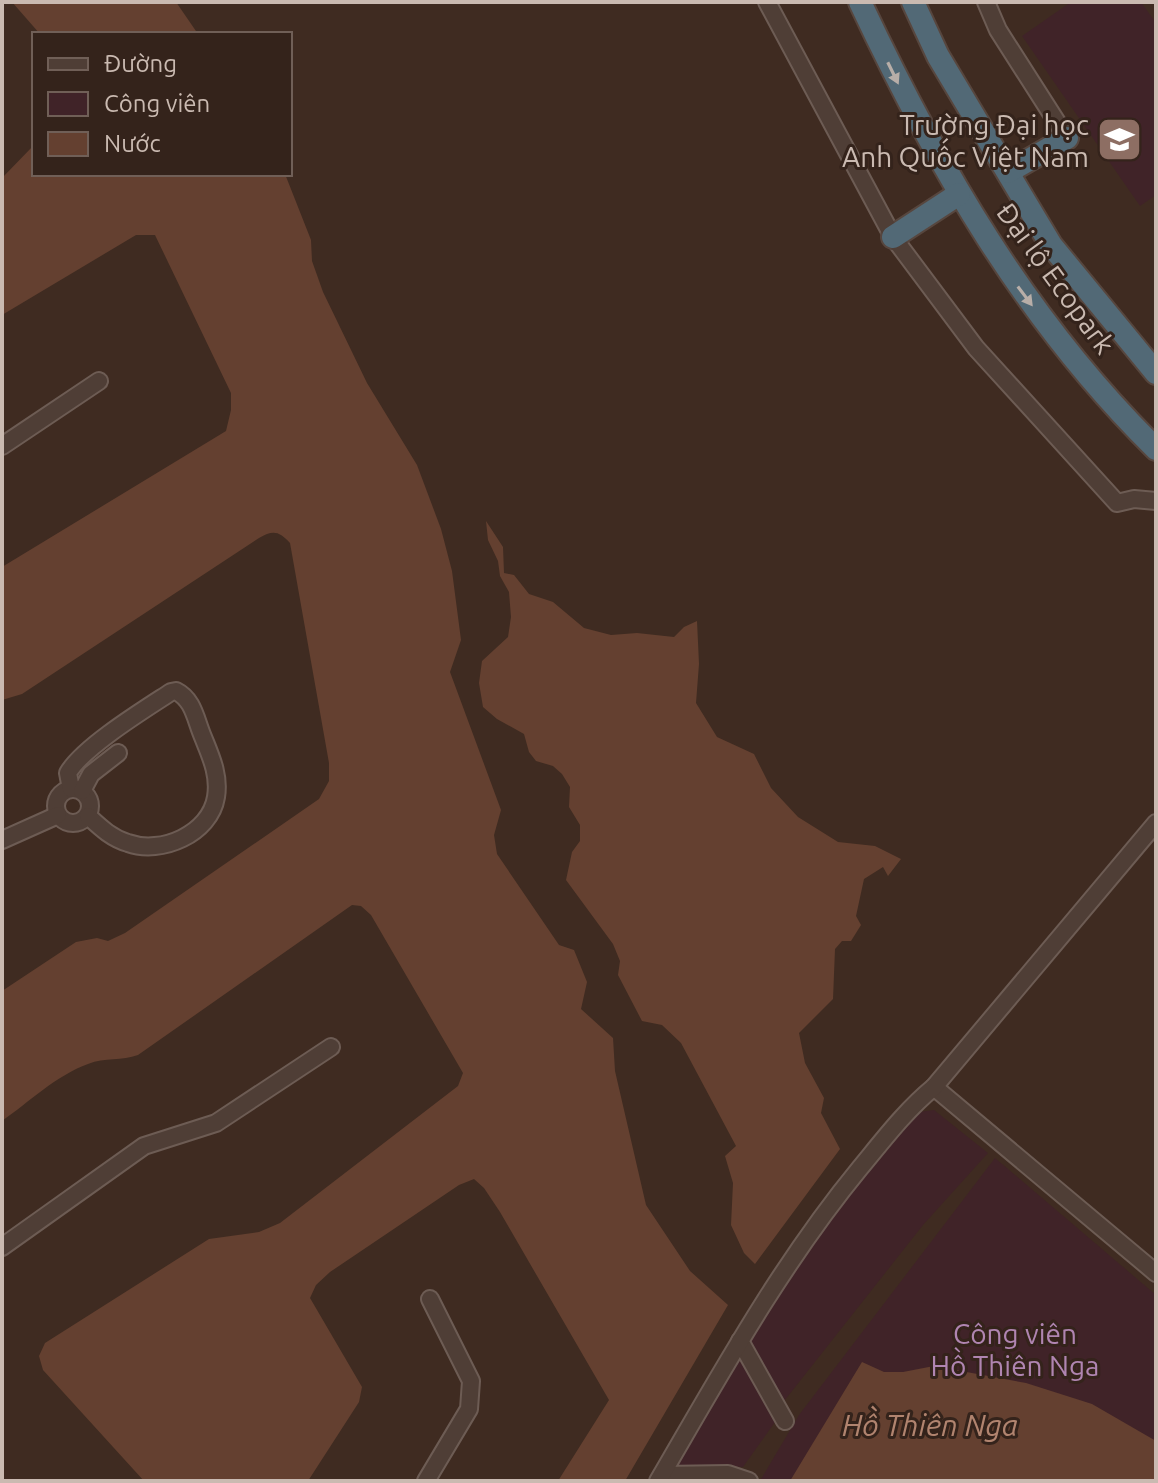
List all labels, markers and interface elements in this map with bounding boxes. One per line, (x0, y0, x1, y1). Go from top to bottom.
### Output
legend (32, 32, 292, 176)
text: Đường (104, 50, 177, 77)
one-way arrow (886, 61, 900, 84)
text: Công viên (104, 90, 210, 117)
place label: Trường Đại học Anh Quốc Việt Nam (842, 109, 1089, 172)
school or university icon: Trường Đại học Anh Quốc Việt Nam (1096, 116, 1144, 164)
text: Nước (104, 130, 161, 157)
street label: Đại lộ Ecopark (991, 197, 1121, 359)
one-way arrow (1017, 286, 1033, 306)
park label: Công viên Hồ Thiên Nga (930, 1318, 1100, 1381)
water label: Hồ Thiên Nga (842, 1405, 1018, 1442)

